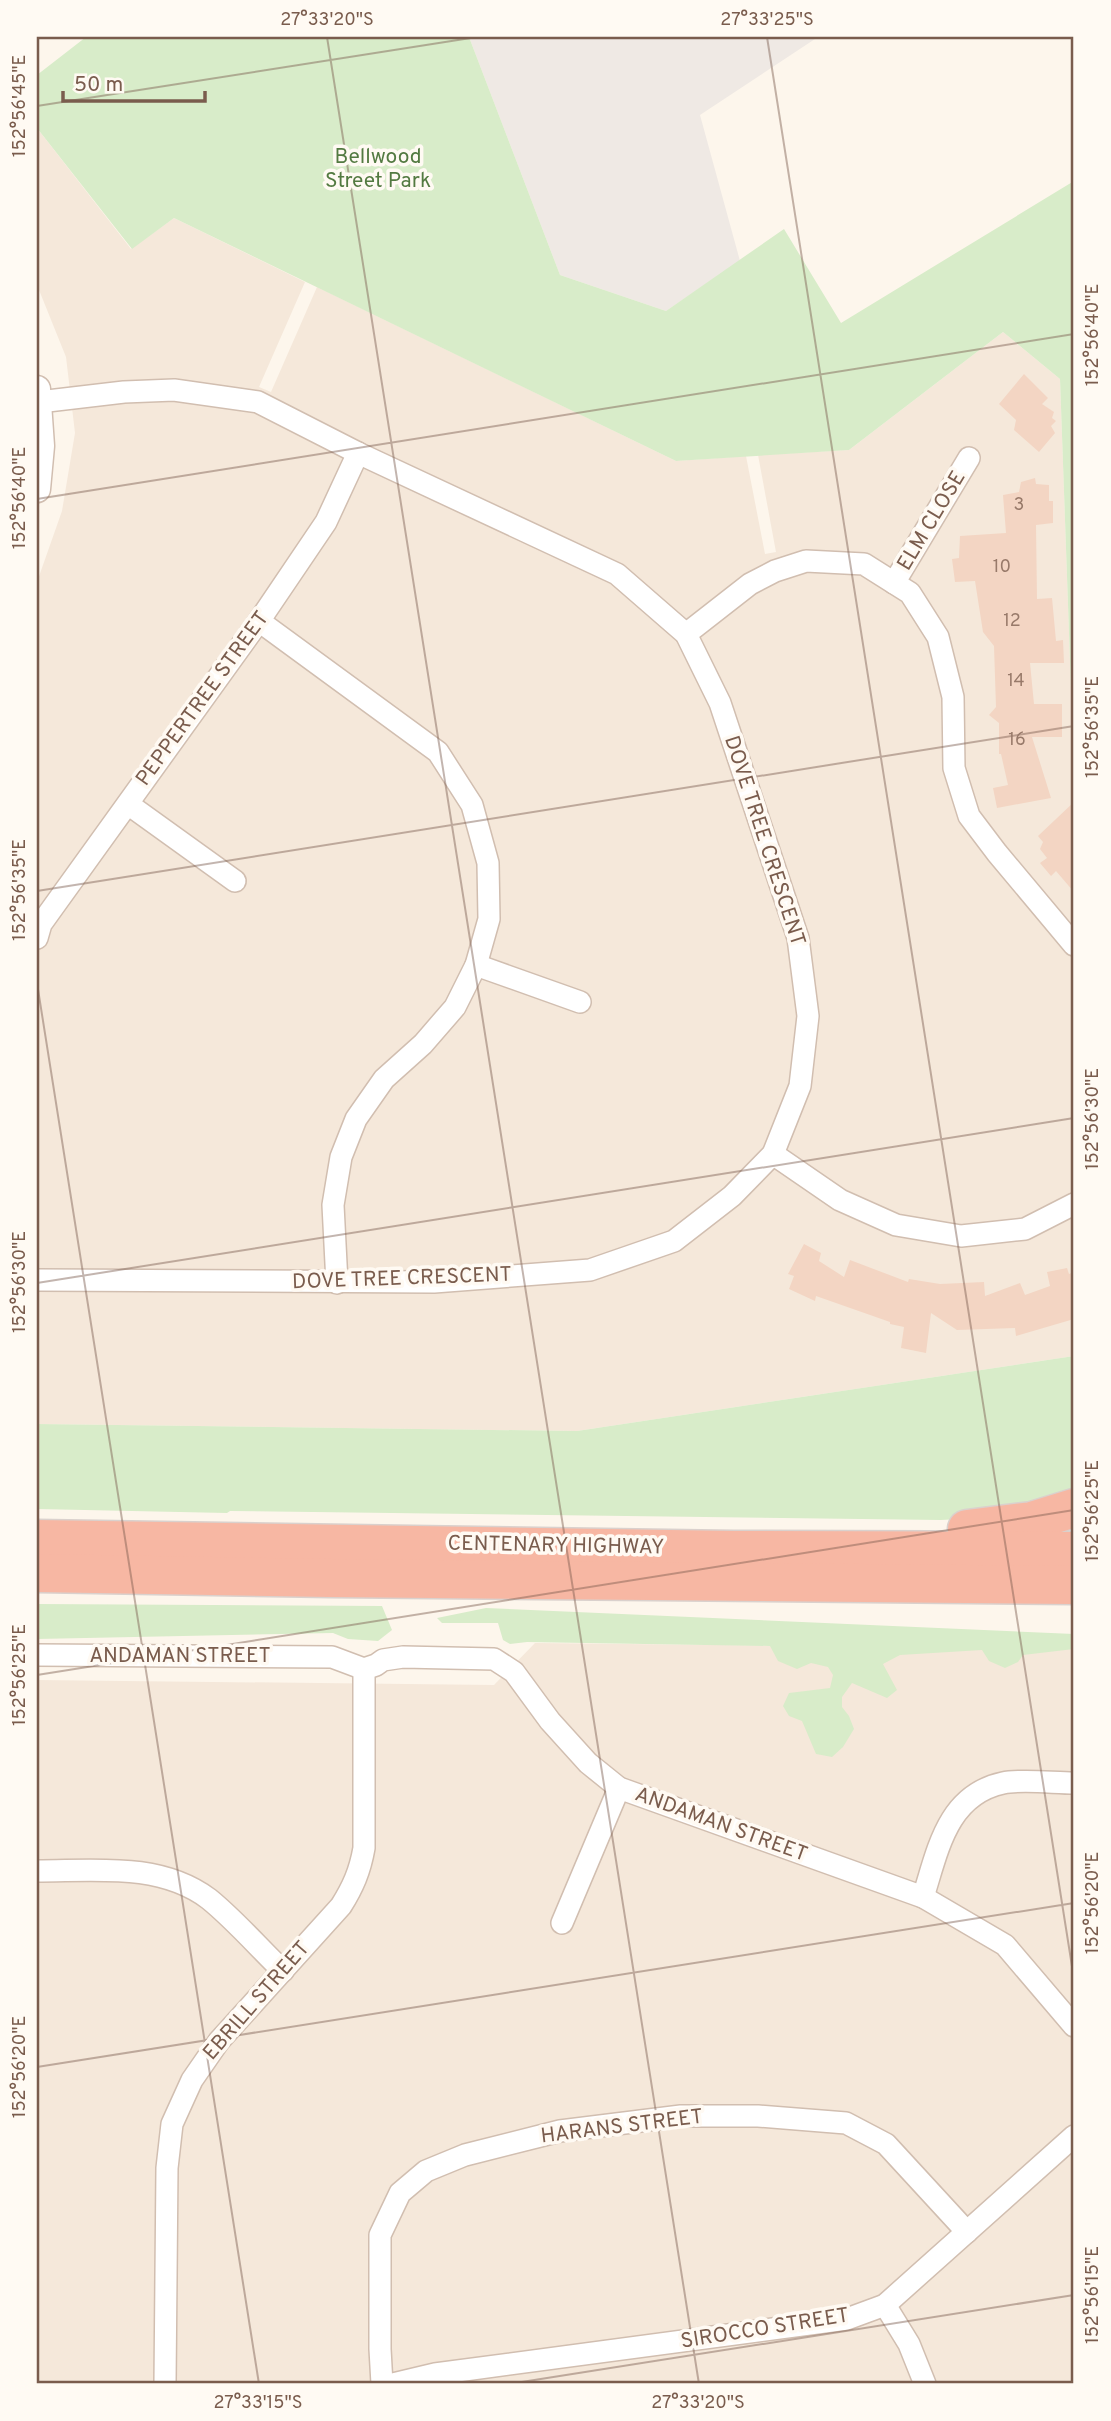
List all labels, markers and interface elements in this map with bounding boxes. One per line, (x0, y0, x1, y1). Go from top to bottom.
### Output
text: 27°33'20"S (280, 9, 374, 32)
text: 27°33'25"S (720, 9, 814, 32)
text: 152°56'45"E (9, 55, 32, 157)
scale bar (63, 60, 205, 104)
text: 50 m (74, 72, 123, 99)
park label: Bellwood Street Park (325, 144, 431, 195)
text: 152°56'40"E (1082, 284, 1105, 386)
text: 152°56'40"E (9, 447, 32, 549)
street label: ELM CLOSE (892, 466, 972, 576)
house number: 3 (1014, 494, 1024, 517)
house number: 10 (993, 556, 1011, 579)
street label: PEPPERTREE STREET (130, 606, 276, 792)
house number: 12 (1003, 610, 1021, 633)
house number: 14 (1007, 670, 1025, 693)
text: 152°56'35"E (1082, 676, 1105, 778)
house number: 16 (1008, 729, 1026, 752)
street label: DOVE TREE CRESCENT (717, 732, 811, 950)
text: 152°56'35"E (9, 839, 32, 941)
text: 152°56'30"E (1082, 1068, 1105, 1170)
text: 152°56'30"E (9, 1231, 32, 1333)
street label: DOVE TREE CRESCENT (292, 1262, 512, 1296)
text: 152°56'25"E (1082, 1460, 1105, 1562)
street label: CENTENARY HIGHWAY (447, 1531, 665, 1561)
text: 152°56'25"E (9, 1624, 32, 1726)
street label: ANDAMAN STREET (89, 1643, 271, 1670)
street label: ANDAMAN STREET (631, 1781, 811, 1869)
text: 152°56'20"E (1082, 1852, 1105, 1954)
street label: EBRILL STREET (198, 1936, 316, 2066)
text: 152°56'20"E (9, 2016, 32, 2118)
street label: HARANS STREET (539, 2104, 705, 2150)
text: 152°56'15"E (1082, 2246, 1105, 2344)
street label: SIROCCO STREET (679, 2302, 851, 2356)
text: 27°33'15"S (213, 2392, 303, 2415)
text: 27°33'20"S (651, 2392, 745, 2415)

